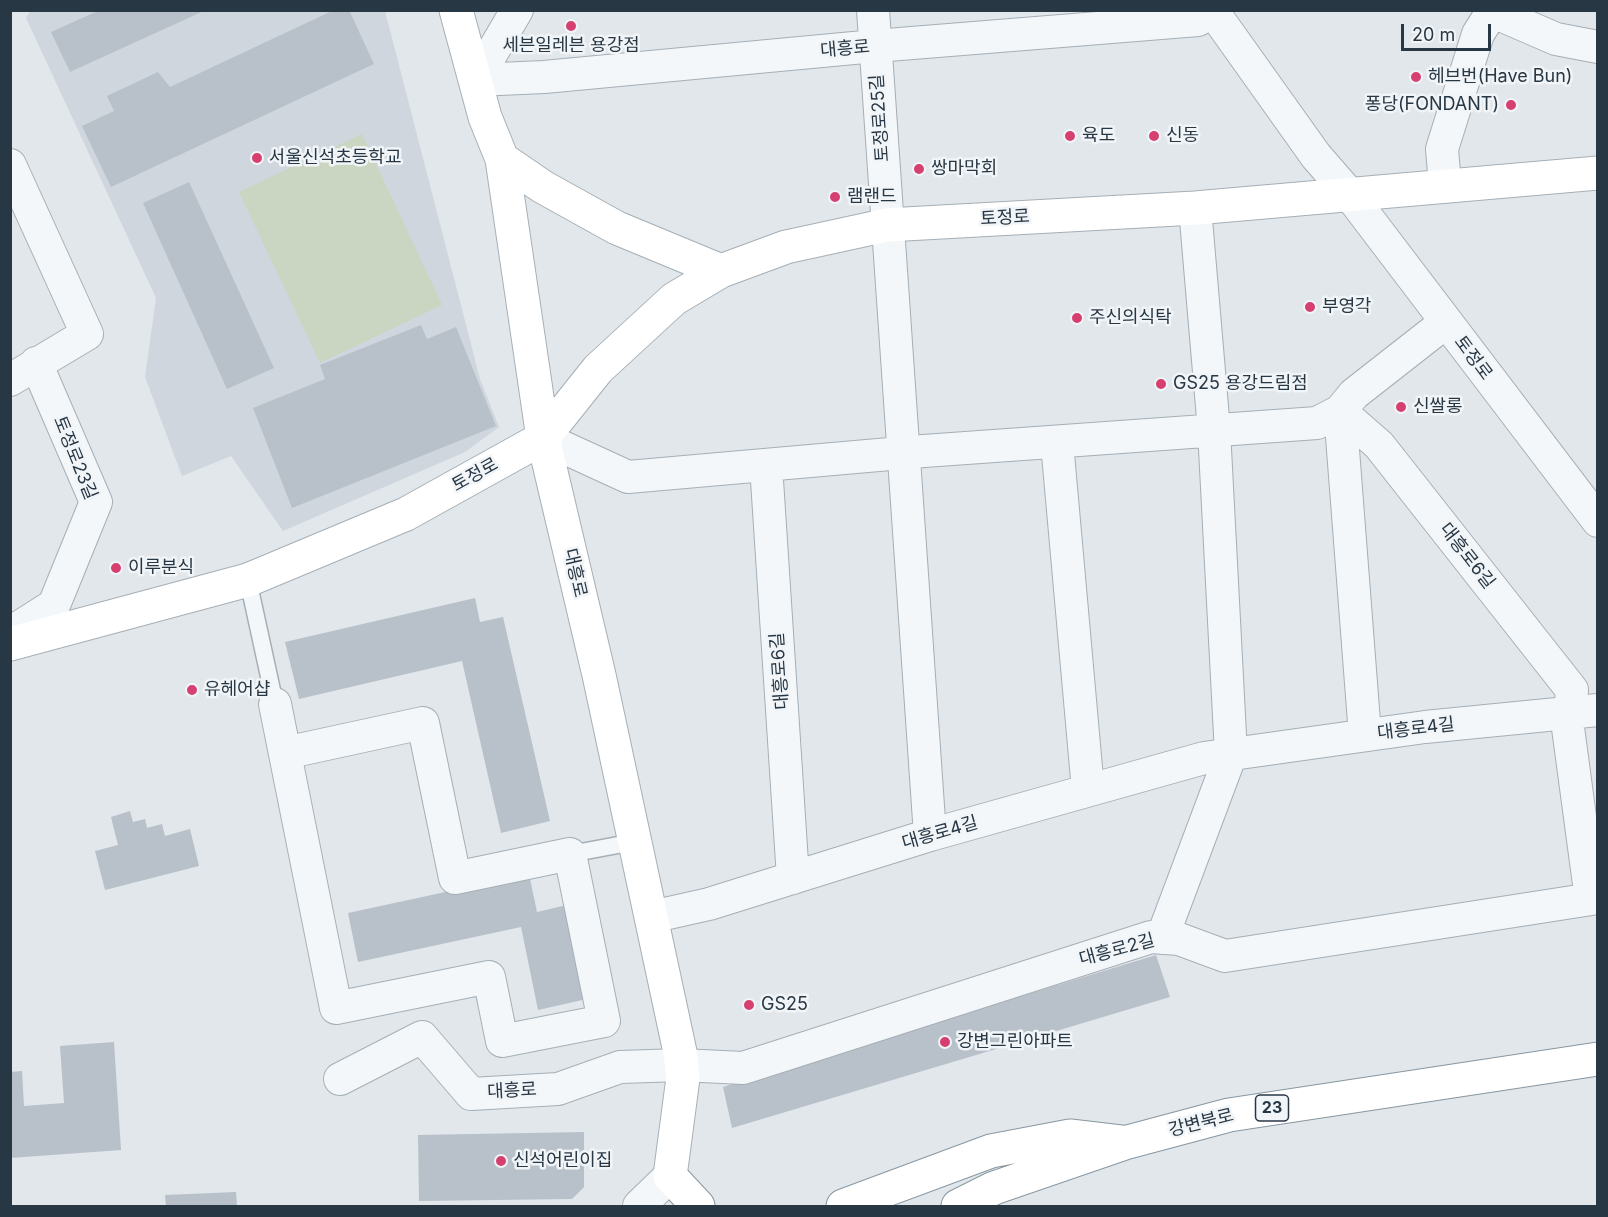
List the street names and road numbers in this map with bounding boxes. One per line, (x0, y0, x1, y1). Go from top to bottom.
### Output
street label: 대흥로 (819, 36, 871, 62)
street label: 토정로25길 (866, 73, 894, 163)
street label: 토정로 (980, 206, 1030, 230)
street label: 토정로 (1449, 332, 1497, 384)
street label: 토정로23길 (48, 413, 102, 503)
street label: 토정로 (448, 454, 502, 496)
street label: 대흥로6길 (1435, 519, 1499, 593)
street label: 대흥로 (559, 546, 591, 600)
street label: 대흥로6길 (767, 632, 793, 710)
street label: 대흥로4길 (1376, 714, 1456, 744)
street label: 대흥로4길 (900, 812, 980, 854)
street label: 대흥로2길 (1077, 930, 1157, 970)
street label: 대흥로 (487, 1079, 537, 1103)
road number: 23 (1256, 1095, 1288, 1121)
street label: 강변북로 (1166, 1105, 1236, 1141)

